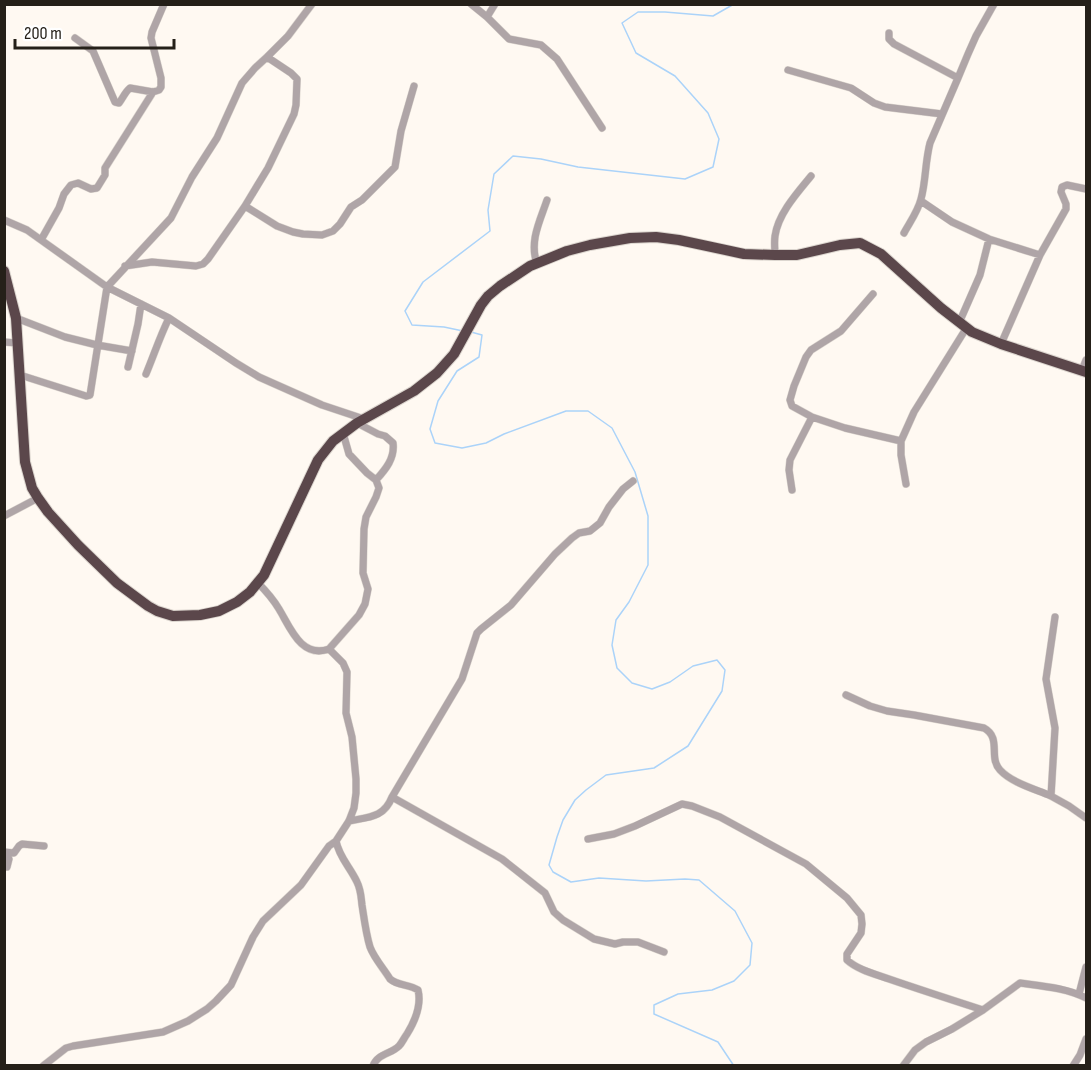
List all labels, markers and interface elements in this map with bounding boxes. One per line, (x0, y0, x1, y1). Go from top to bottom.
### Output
scale bar (15, 12, 174, 50)
text: 200 m (24, 23, 62, 44)

